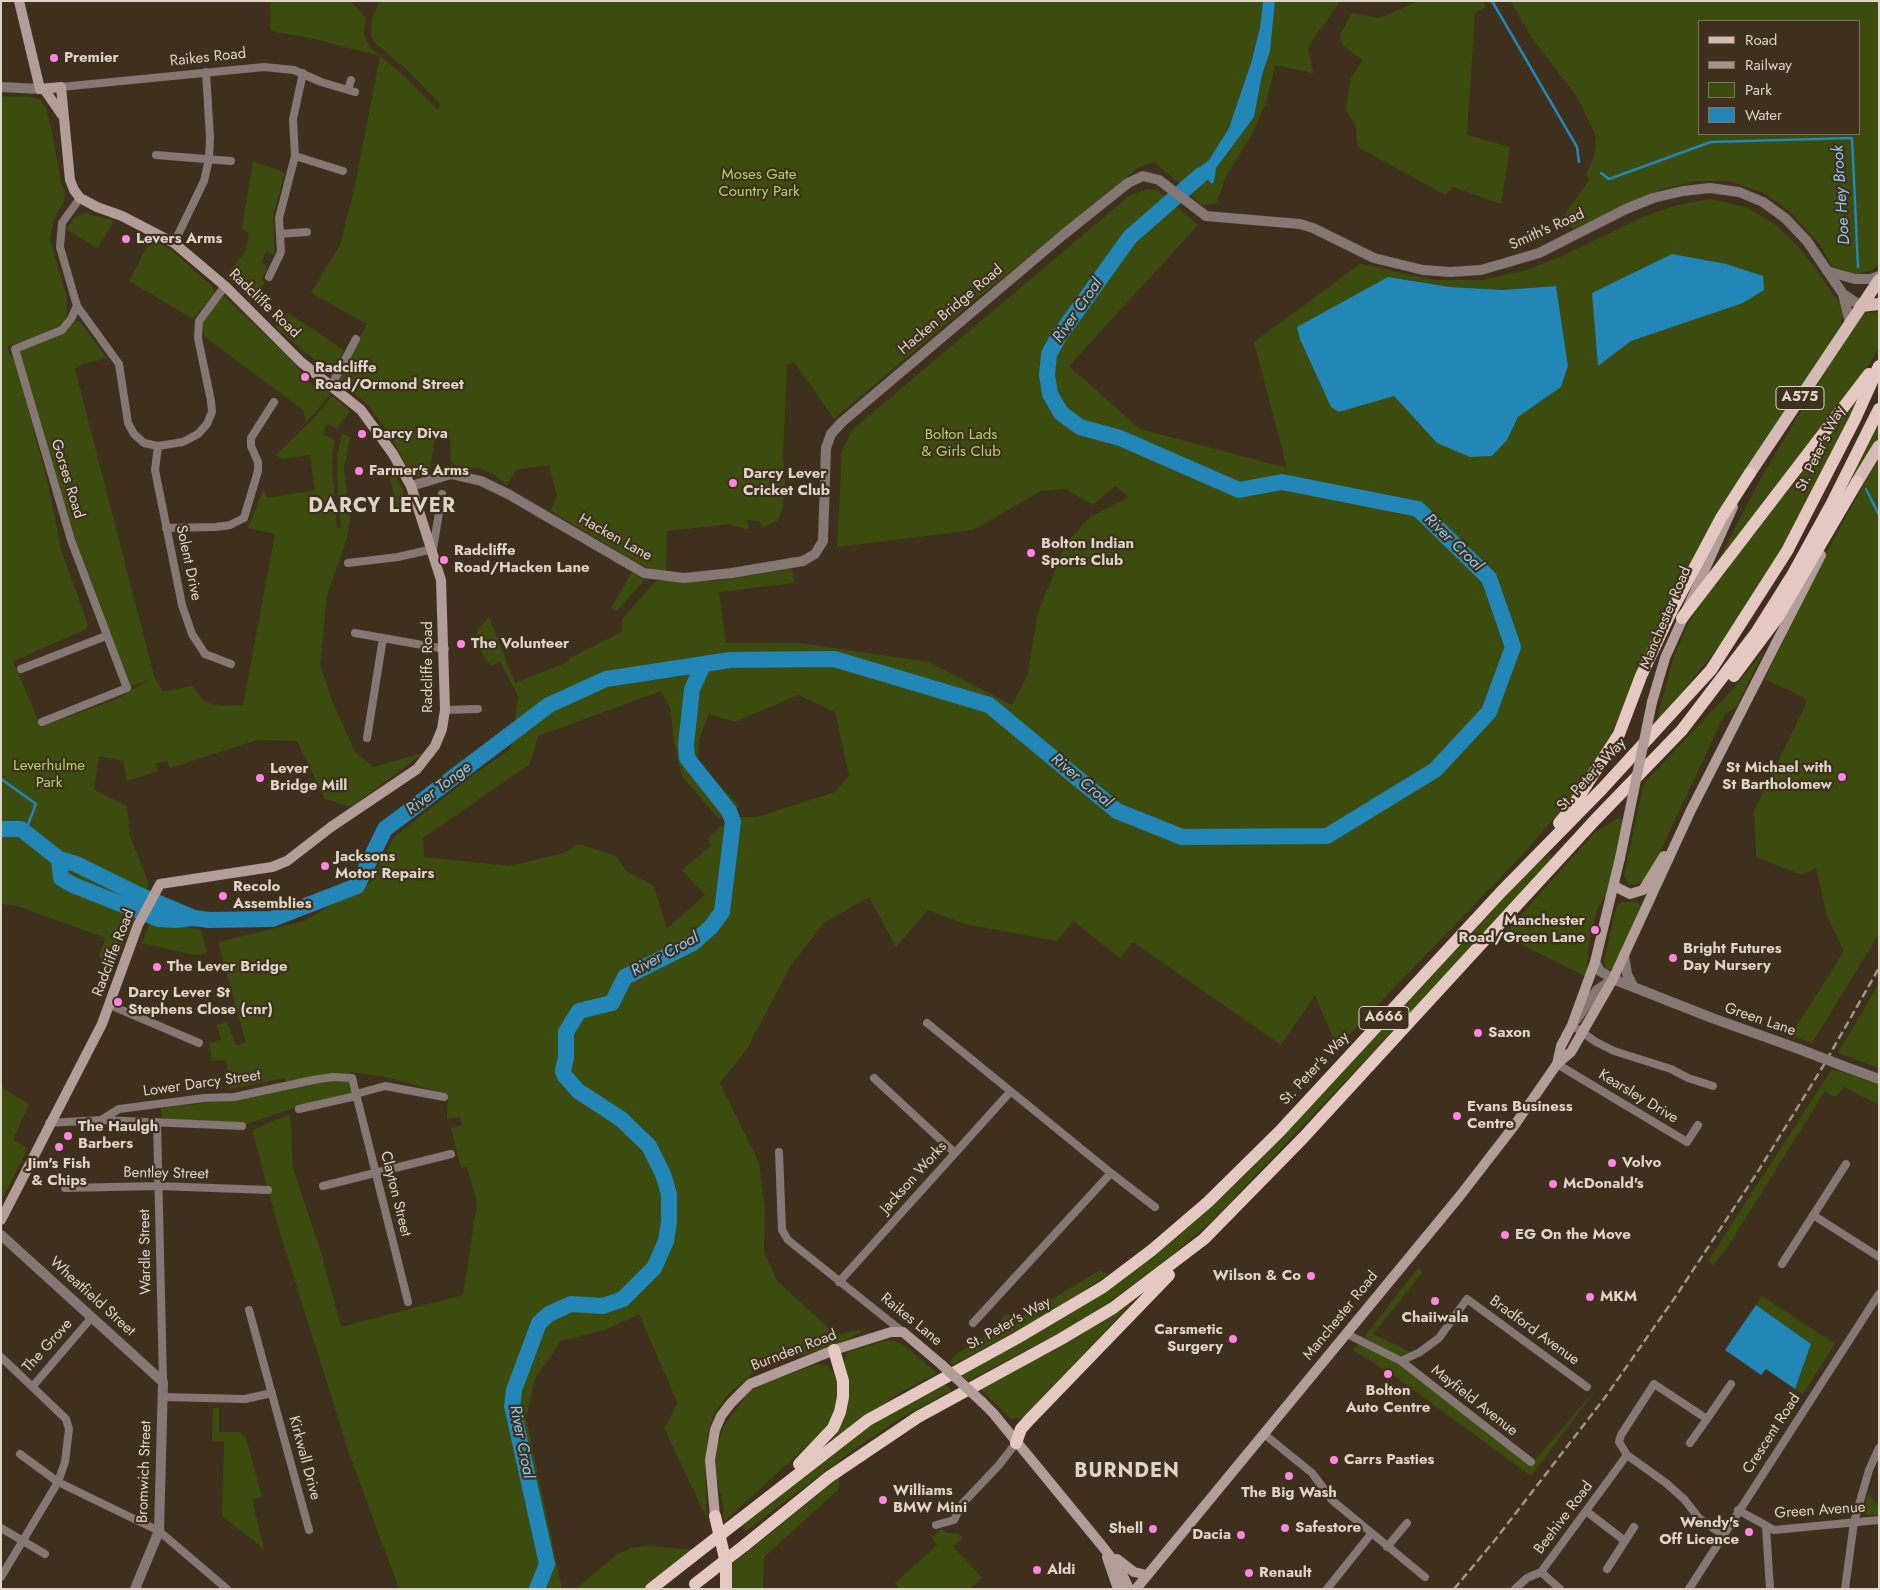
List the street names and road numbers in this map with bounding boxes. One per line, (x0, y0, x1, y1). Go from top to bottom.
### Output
street label: Raikes Road (169, 45, 247, 71)
street label: Smith's Road (1507, 205, 1587, 255)
street label: Hacken Bridge Road (895, 261, 1007, 359)
street label: Radcliffe Road (225, 266, 303, 342)
road number: A575 (1776, 386, 1824, 409)
street label: St. Peter's Way (1792, 403, 1850, 495)
street label: Gorses Road (46, 437, 88, 521)
street label: Hacken Lane (575, 510, 655, 566)
street label: Solent Drive (171, 524, 205, 602)
street label: Manchester Road (1636, 564, 1696, 672)
street label: Radcliffe Road (419, 621, 437, 713)
street label: St. Peter's Way (1554, 735, 1630, 815)
street label: Radcliffe Road (89, 907, 139, 999)
street label: Green Lane (1722, 999, 1798, 1041)
road number: A666 (1359, 1006, 1409, 1030)
street label: St. Peter's Way (1277, 1029, 1353, 1109)
street label: Kearsley Drive (1595, 1066, 1681, 1128)
street label: Lower Darcy Street (142, 1067, 262, 1101)
street label: Jackson Works (877, 1138, 951, 1218)
street label: Clayton Street (376, 1149, 414, 1239)
street label: Bentley Street (123, 1164, 209, 1184)
street label: Wardle Street (136, 1209, 156, 1295)
street label: Wheatfield Street (45, 1254, 139, 1340)
street label: Manchester Road (1300, 1268, 1382, 1364)
street label: Raikes Lane (877, 1290, 945, 1350)
street label: Bradford Avenue (1486, 1292, 1582, 1370)
street label: St. Peter's Way (964, 1294, 1054, 1354)
street label: The Grove (19, 1316, 77, 1376)
street label: Burnden Road (749, 1326, 839, 1376)
street label: Mayfield Avenue (1427, 1362, 1521, 1440)
street label: Crescent Road (1739, 1390, 1805, 1478)
street label: Kirkwall Drive (284, 1414, 324, 1502)
street label: Bromwich Street (134, 1420, 156, 1524)
street label: Beehive Road (1531, 1478, 1597, 1558)
street label: Green Avenue (1774, 1499, 1866, 1523)

